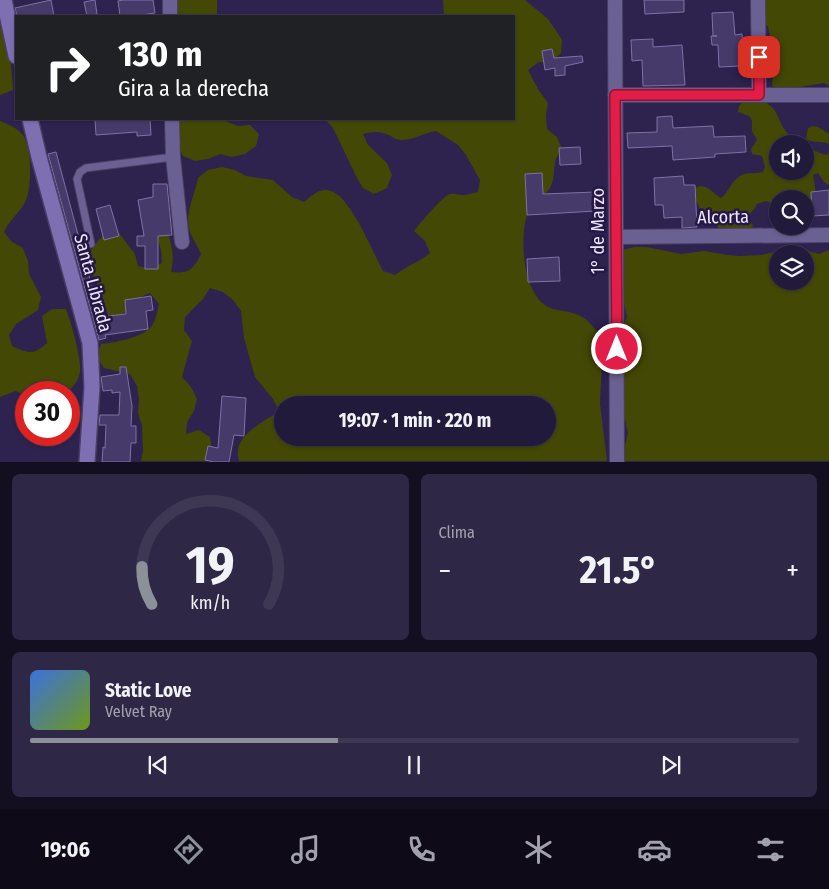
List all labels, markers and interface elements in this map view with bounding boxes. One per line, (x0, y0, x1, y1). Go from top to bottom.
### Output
text: 130 m (118, 33, 202, 75)
icon: right (35, 35, 100, 100)
pin (738, 36, 780, 78)
icon: arrive (745, 43, 773, 71)
text: Gira a la derecha (118, 75, 269, 102)
map controls (769, 135, 814, 290)
button: sound (769, 135, 814, 180)
street label: 1° de Marzo (587, 188, 609, 274)
button: search (769, 190, 814, 235)
street label: Alcorta (697, 206, 749, 228)
street label: Santa Librada (69, 231, 117, 335)
button: layers (769, 245, 814, 290)
position arrow (590, 322, 642, 374)
speed limit sign: 30 (15, 381, 80, 446)
text: 19:07 · 1 min · 220 m (339, 409, 491, 432)
text: Clima (439, 523, 475, 542)
text: 19 (186, 534, 235, 597)
text: 21.5° (580, 547, 658, 593)
text: − (439, 554, 451, 587)
text: + (786, 554, 799, 587)
text: km/h (190, 592, 230, 614)
text: Static Love (105, 679, 192, 702)
text: Velvet Ray (105, 702, 172, 721)
icon: previous (144, 751, 172, 779)
icon: pause (400, 751, 428, 779)
icon: next (657, 751, 685, 779)
icon: directions (171, 832, 206, 867)
icon: music (288, 832, 323, 867)
icon: phone (404, 832, 439, 867)
icon: climate (521, 832, 556, 867)
icon: car (637, 832, 672, 867)
icon: filters (753, 832, 788, 867)
text: 19:06 (41, 836, 90, 863)

